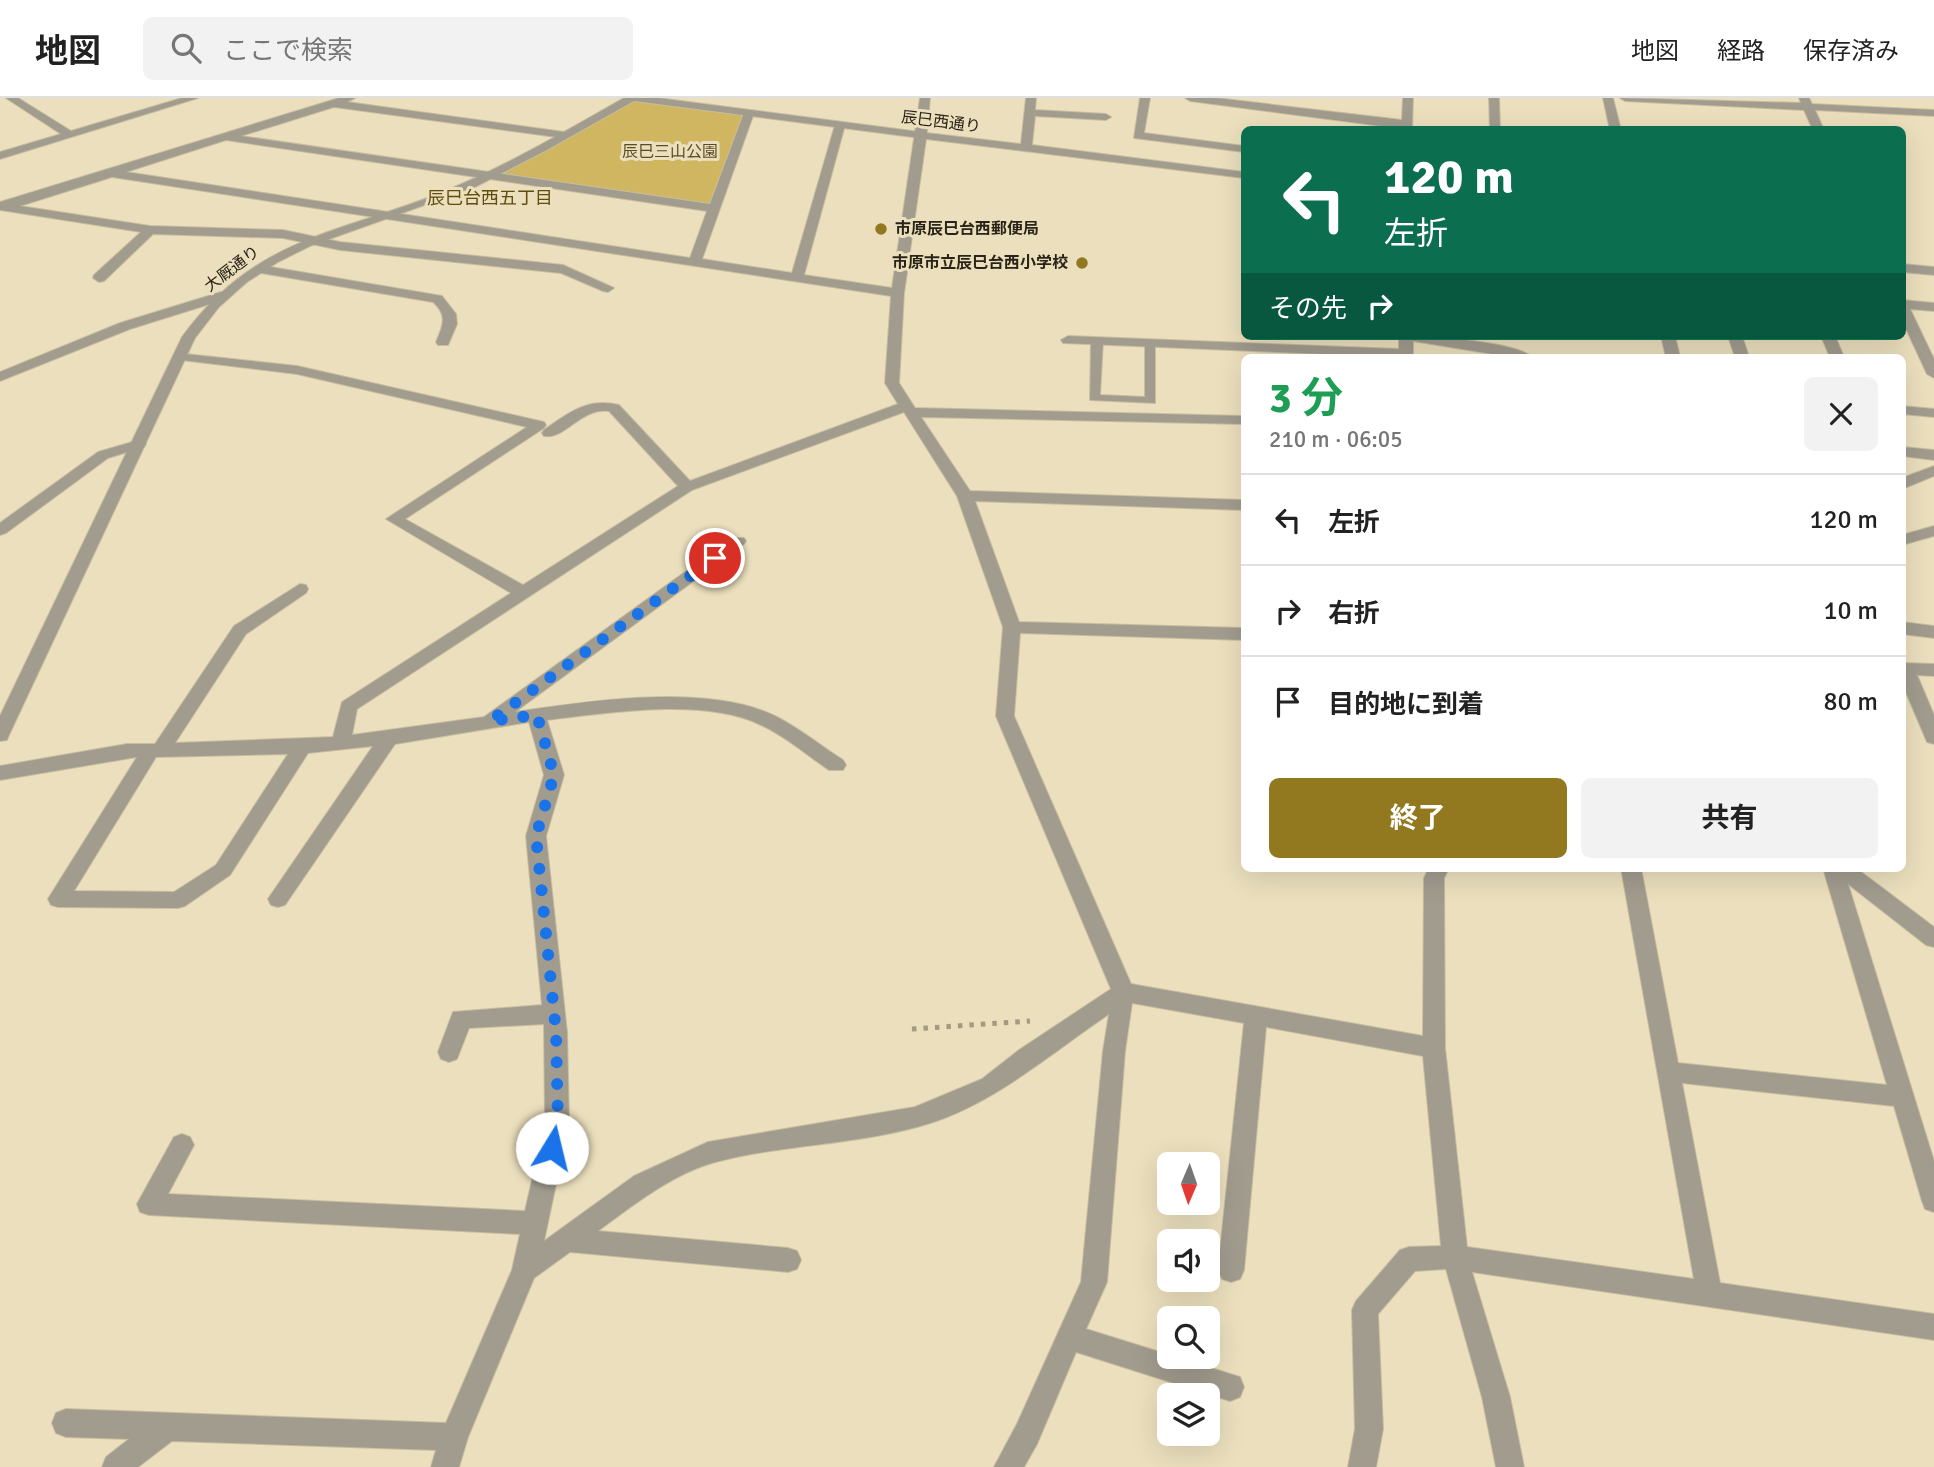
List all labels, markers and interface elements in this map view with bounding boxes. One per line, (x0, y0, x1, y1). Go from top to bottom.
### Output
search box (143, 17, 633, 80)
icon: search (167, 29, 205, 67)
text: 地図 (35, 31, 101, 72)
text: ここで検索 (223, 35, 353, 67)
text: 地図 (1631, 36, 1679, 66)
text: 経路 (1717, 36, 1765, 66)
text: 保存済み (1803, 36, 1899, 66)
street label: 辰巳西通り (900, 107, 982, 137)
park label: 辰巳三山公園 (622, 142, 718, 162)
text: 120 m (1384, 147, 1514, 207)
icon: left (1269, 154, 1360, 245)
district label: 辰巳台西五丁目 (427, 187, 553, 209)
text: 左折 (1384, 214, 1448, 253)
place label: 市原辰巳台西郵便局 (895, 219, 1039, 239)
marker: 市原辰巳台西郵便局 (873, 221, 889, 237)
street label: 大厩通り (200, 242, 264, 296)
place label: 市原市立辰巳台西小学校 (892, 253, 1068, 273)
marker: 市原市立辰巳台西小学校 (1074, 255, 1090, 271)
icon: right (1361, 287, 1399, 325)
text: その先 (1269, 293, 1347, 325)
text: 3 分 (1269, 373, 1343, 424)
button: close (1804, 377, 1878, 451)
text: 210 m · 06:05 (1269, 425, 1403, 454)
icon: left (1269, 501, 1307, 539)
text: 120 m (1809, 504, 1878, 536)
text: 左折 (1328, 507, 1380, 539)
pin (685, 528, 745, 588)
icon: arrive (696, 539, 734, 577)
icon: right (1269, 592, 1307, 630)
text: 10 m (1823, 595, 1878, 627)
text: 右折 (1328, 598, 1380, 630)
icon: arrive (1269, 683, 1307, 721)
text: 80 m (1823, 686, 1878, 718)
text: 目的地に到着 (1328, 689, 1484, 721)
button: 終了 (1269, 778, 1567, 858)
button: 共有 (1581, 778, 1878, 858)
position arrow (515, 1111, 589, 1185)
north arrow (1157, 1152, 1220, 1214)
map controls (1157, 1152, 1220, 1446)
button: sound (1157, 1229, 1220, 1292)
button: search (1157, 1306, 1220, 1369)
button: layers (1157, 1383, 1220, 1446)

